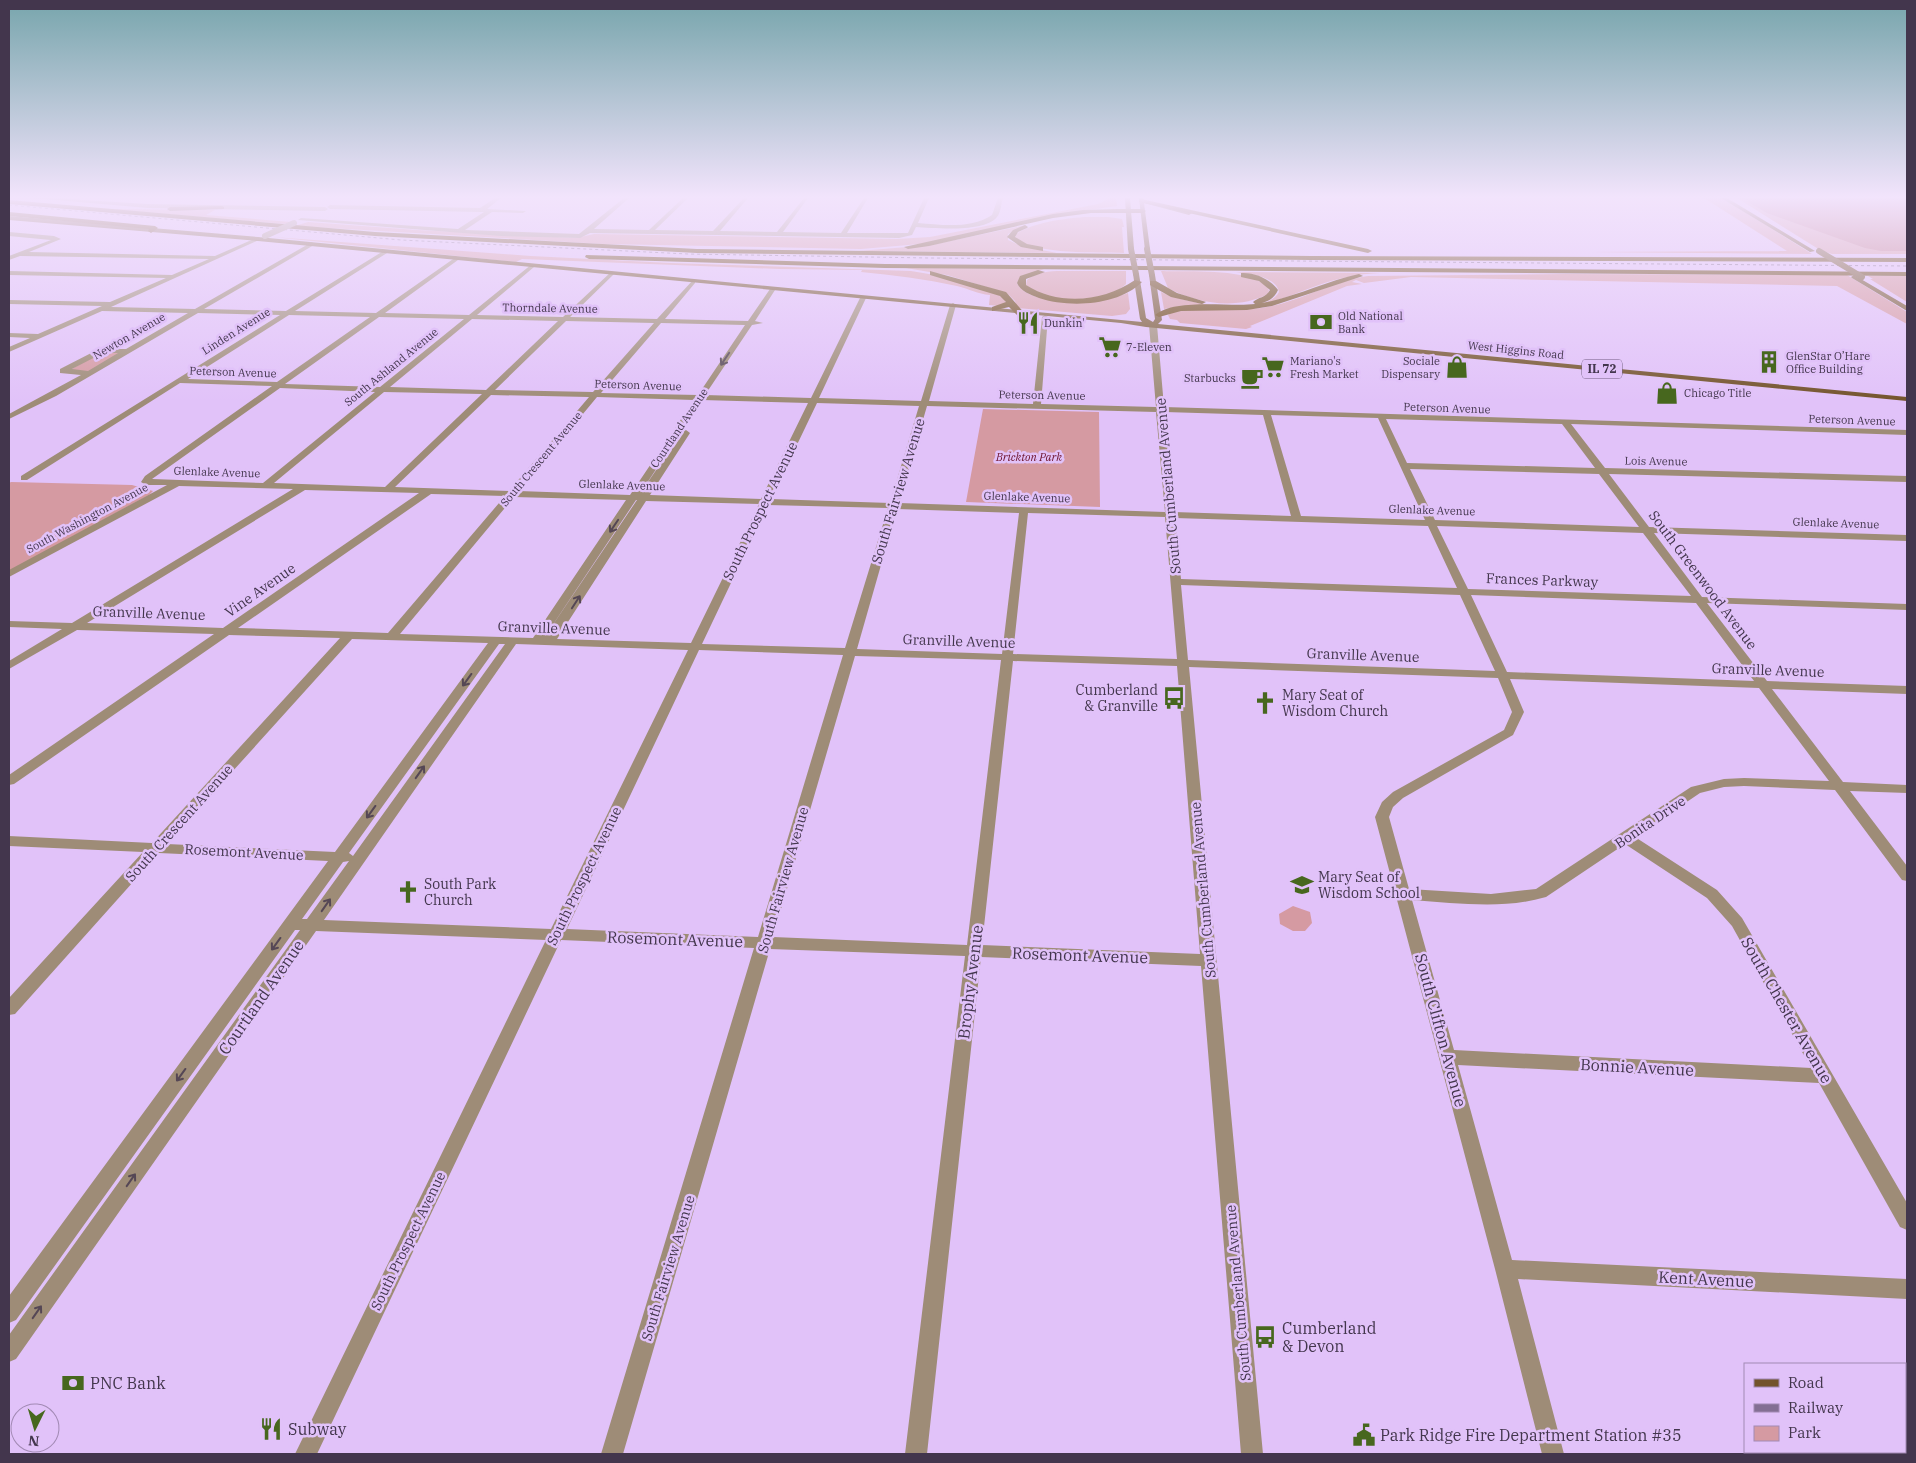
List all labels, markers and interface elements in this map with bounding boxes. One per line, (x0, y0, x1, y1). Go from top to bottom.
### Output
street label: Thorndale Avenue (502, 300, 598, 316)
street label: Linden Avenue (199, 304, 273, 358)
bank icon: Old National Bank (1308, 309, 1334, 335)
place label: Old National Bank (1338, 309, 1403, 336)
street label: Newton Avenue (90, 310, 168, 362)
restaurant icon: Dunkin' (1015, 310, 1041, 336)
place label: Dunkin' (1044, 316, 1085, 330)
street label: South Ashland Avenue (341, 325, 441, 409)
supermarket icon: 7-Eleven (1097, 334, 1123, 360)
street label: West Higgins Road (1467, 338, 1565, 362)
place label: 7-Eleven (1126, 340, 1172, 354)
building icon: GlenStar O’Hare Office Building (1756, 349, 1782, 375)
place label: GlenStar O’Hare Office Building (1786, 349, 1870, 376)
one-way arrow (720, 352, 731, 366)
supermarket icon: Mariano's Fresh Market (1260, 354, 1286, 380)
place label: Mariano's Fresh Market (1290, 354, 1359, 381)
place label: Sociale Dispensary (1381, 354, 1440, 381)
shop icon: Sociale Dispensary (1444, 354, 1470, 380)
road number: IL 72 (1582, 359, 1622, 378)
street label: Peterson Avenue (189, 363, 277, 381)
cafe icon: Starbucks (1239, 365, 1265, 391)
place label: Starbucks (1184, 371, 1236, 385)
street label: Peterson Avenue (594, 376, 682, 394)
shop icon: Chicago Title (1654, 380, 1680, 406)
street label: Courtland Avenue (647, 385, 711, 471)
place label: Chicago Title (1684, 386, 1752, 400)
street label: Peterson Avenue (998, 387, 1086, 403)
street label: South Cumberland Avenue (1151, 397, 1185, 575)
street label: Peterson Avenue (1403, 399, 1491, 417)
street label: South Crescent Avenue (497, 409, 585, 509)
street label: Peterson Avenue (1808, 411, 1896, 429)
street label: South Fairview Avenue (867, 416, 929, 566)
street label: South Prospect Avenue (719, 439, 801, 583)
park label: Brickton Park (995, 450, 1062, 464)
street label: Lois Avenue (1624, 453, 1688, 469)
street label: Glenlake Avenue (173, 463, 261, 481)
street label: Glenlake Avenue (578, 476, 666, 494)
street label: South Washington Avenue (24, 480, 150, 556)
street label: Glenlake Avenue (983, 488, 1071, 506)
street label: Glenlake Avenue (1388, 501, 1476, 519)
street label: South Greenwood Avenue (1645, 507, 1761, 653)
street label: Glenlake Avenue (1792, 514, 1880, 532)
one-way arrow (609, 518, 619, 532)
street label: Vine Avenue (221, 559, 299, 621)
street label: Frances Parkway (1486, 569, 1599, 591)
one-way arrow (571, 595, 581, 609)
street label: Granville Avenue (92, 602, 206, 624)
street label: Granville Avenue (497, 617, 611, 639)
street label: Granville Avenue (902, 630, 1016, 652)
street label: Granville Avenue (1306, 644, 1420, 666)
street label: Granville Avenue (1711, 659, 1825, 681)
one-way arrow (461, 673, 472, 686)
place label: Cumberland & Granville (1075, 681, 1158, 715)
bus stop icon: Cumberland & Granville (1161, 685, 1187, 711)
place label: Mary Seat of Wisdom Church (1282, 686, 1388, 720)
church icon: Mary Seat of Wisdom Church (1252, 690, 1278, 716)
street label: South Crescent Avenue (121, 760, 237, 886)
one-way arrow (415, 765, 425, 779)
street label: Bonita Drive (1611, 792, 1689, 852)
street label: South Cumberland Avenue (1186, 801, 1220, 979)
street label: South Prospect Avenue (543, 804, 625, 948)
one-way arrow (366, 805, 377, 818)
street label: South Fairview Avenue (753, 805, 813, 955)
street label: Rosemont Avenue (184, 840, 304, 864)
place label: Mary Seat of Wisdom School (1318, 868, 1420, 902)
school or university icon: Mary Seat of Wisdom School (1289, 872, 1315, 898)
place label: South Park Church (424, 875, 497, 909)
church icon: South Park Church (395, 879, 421, 905)
one-way arrow (321, 898, 331, 912)
street label: Brophy Avenue (953, 924, 987, 1040)
street label: Rosemont Avenue (607, 927, 743, 951)
street label: South Chester Avenue (1737, 933, 1837, 1087)
street label: Courtland Avenue (214, 936, 308, 1058)
one-way arrow (271, 936, 281, 950)
street label: Rosemont Avenue (1012, 943, 1148, 967)
street label: South Clifton Avenue (1411, 951, 1471, 1109)
street label: Bonnie Avenue (1580, 1054, 1694, 1080)
one-way arrow (176, 1068, 186, 1082)
street label: South Prospect Avenue (367, 1169, 449, 1313)
one-way arrow (126, 1173, 136, 1187)
street label: South Fairview Avenue (637, 1193, 699, 1343)
street label: South Cumberland Avenue (1221, 1204, 1255, 1382)
street label: Kent Avenue (1658, 1267, 1754, 1291)
one-way arrow (32, 1305, 42, 1319)
place label: Cumberland & Devon (1282, 1318, 1377, 1356)
bus stop icon: Cumberland & Devon (1252, 1324, 1278, 1350)
legend (1744, 1363, 1906, 1453)
bank icon: PNC Bank (60, 1370, 86, 1396)
place label: PNC Bank (90, 1373, 166, 1393)
text: Road (1788, 1373, 1824, 1392)
text: Railway (1788, 1398, 1843, 1417)
north arrow (10, 1403, 60, 1453)
restaurant icon: Subway (258, 1416, 284, 1442)
place label: Subway (288, 1419, 347, 1439)
public building icon: Park Ridge Fire Department Station #35 (1351, 1422, 1377, 1448)
text: Park (1788, 1423, 1821, 1442)
place label: Park Ridge Fire Department Station #35 (1380, 1425, 1682, 1445)
text: N (28, 1432, 40, 1450)

